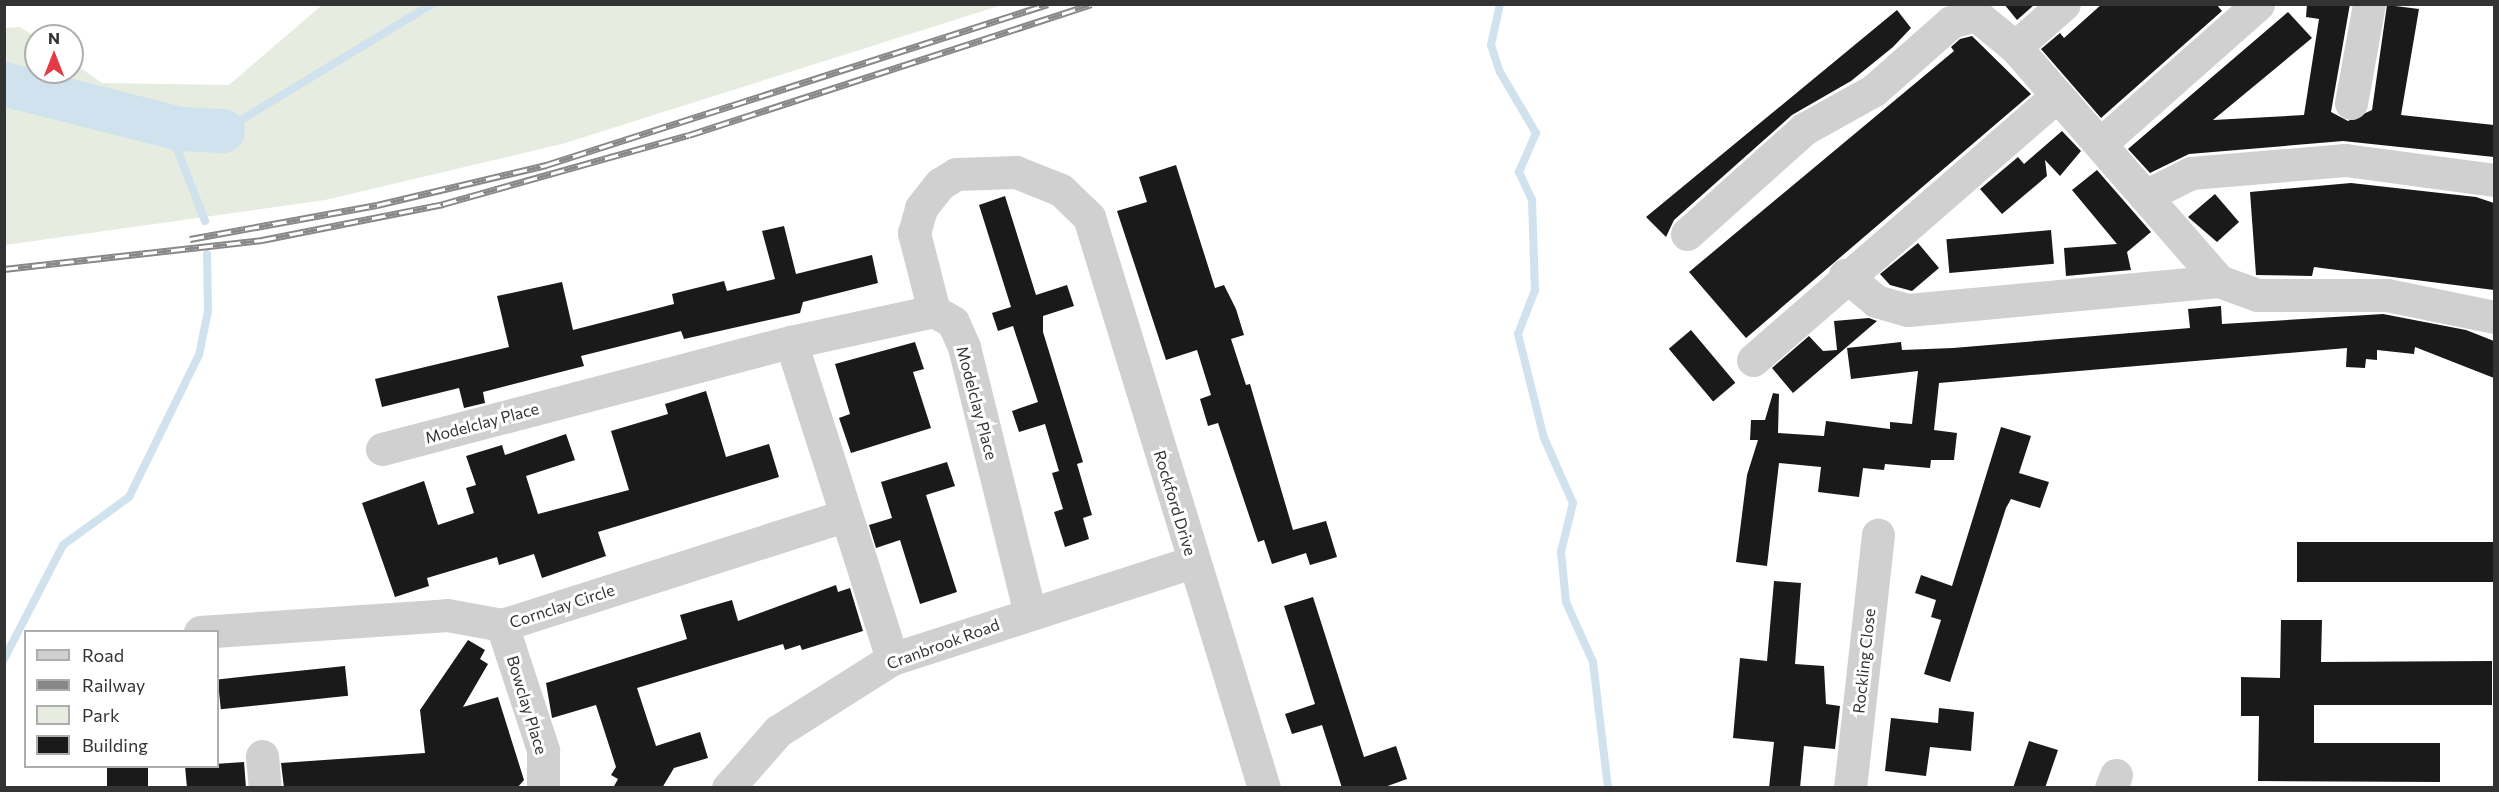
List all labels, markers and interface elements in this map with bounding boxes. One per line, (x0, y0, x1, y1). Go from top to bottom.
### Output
north arrow (24, 24, 84, 84)
text: N (48, 28, 60, 47)
street label: Modelclay Place (953, 344, 1001, 462)
street label: Modelclay Place (423, 399, 541, 447)
street label: Rockford Drive (1150, 448, 1200, 558)
street label: Cornclay Circle (507, 580, 617, 632)
street label: Rockling Close (1849, 608, 1879, 714)
street label: Cranbrook Road (884, 615, 1002, 673)
legend (24, 630, 219, 768)
text: Road (82, 644, 124, 666)
street label: Bowclay Place (503, 653, 551, 757)
text: Railway (82, 674, 145, 696)
text: Park (82, 704, 120, 726)
text: Building (82, 734, 148, 756)

